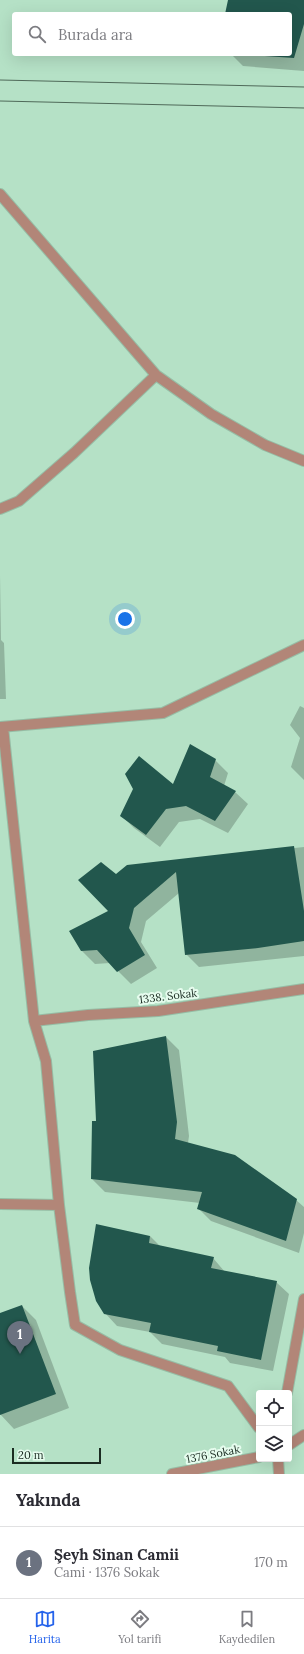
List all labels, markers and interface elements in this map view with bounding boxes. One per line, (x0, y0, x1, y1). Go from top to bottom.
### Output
search box (12, 12, 292, 56)
icon: search (26, 23, 48, 45)
text: Burada ara (58, 25, 133, 44)
your location (115, 609, 135, 629)
street label: 1338. Sokak (138, 985, 198, 1006)
pin: 1 (7, 1321, 33, 1354)
map controls (256, 1390, 292, 1462)
button: locate (256, 1390, 292, 1426)
button: layers (256, 1426, 292, 1462)
street label: 1376 Sokak (185, 1442, 241, 1466)
scale bar (12, 1446, 101, 1465)
text: 20 m (18, 1448, 43, 1462)
text: Yakında (16, 1489, 80, 1511)
text: Şeyh Sinan Camii (54, 1545, 179, 1564)
text: 1 (26, 1554, 32, 1571)
text: 170 m (254, 1554, 288, 1571)
text: Cami · 1376 Sokak (54, 1564, 159, 1581)
tab: Harita (29, 1608, 61, 1646)
tab: Yol tarifi (118, 1608, 161, 1646)
tab: Kaydedilen (219, 1608, 275, 1646)

